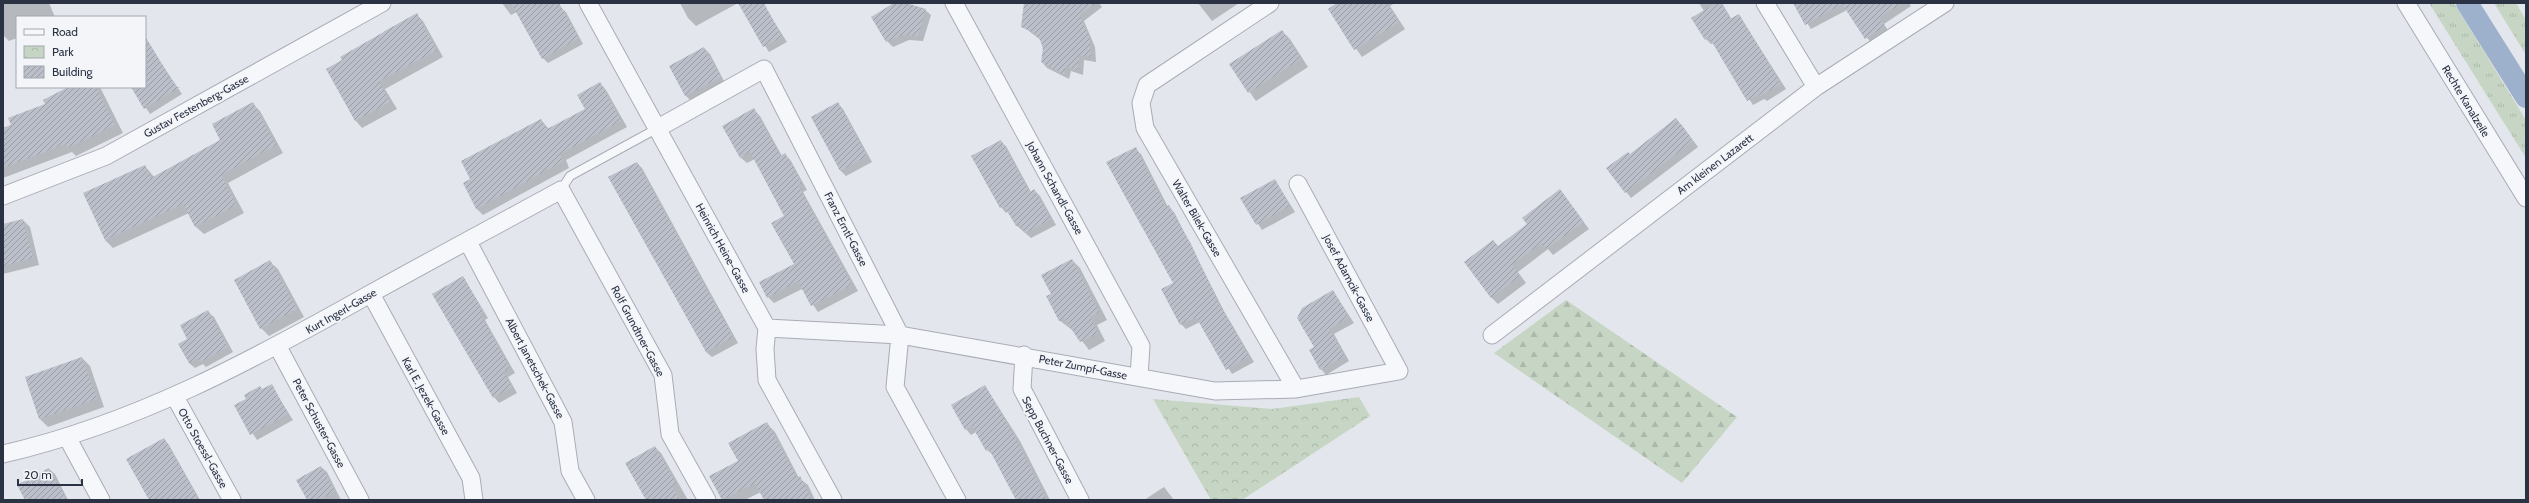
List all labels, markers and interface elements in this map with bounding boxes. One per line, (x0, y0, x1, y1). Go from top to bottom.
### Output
legend (16, 16, 146, 88)
text: Road (52, 24, 78, 39)
text: Park (52, 44, 74, 59)
street label: Rechte Kanalzeile (2439, 62, 2493, 140)
text: Building (52, 64, 94, 79)
street label: Gustav Festenberg-Gasse (141, 71, 251, 141)
street label: Am kleinen Lazarett (1674, 130, 1756, 197)
street label: Johann Schandl-Gasse (1023, 138, 1087, 237)
street label: Walter Bilek-Gasse (1169, 177, 1225, 259)
street label: Franz Erntl-Gasse (821, 189, 871, 269)
street label: Heinrich Heine-Gasse (693, 201, 754, 296)
street label: Josef Adamcik-Gasse (1320, 231, 1378, 324)
street label: Rolf Grundtner-Gasse (608, 283, 668, 379)
street label: Kurt Ingerl-Gasse (303, 285, 379, 337)
street label: Albert Janetschek-Gasse (502, 315, 568, 421)
street label: Peter Zumpf-Gasse (1038, 352, 1129, 382)
street label: Karl E. Jezek-Gasse (399, 355, 453, 438)
street label: Peter Schuster-Gasse (289, 376, 349, 470)
street label: Sepp Buchner-Gasse (1019, 394, 1077, 486)
street label: Otto Stoessl-Gasse (175, 405, 231, 491)
scale bar (18, 461, 82, 487)
text: 20 m (24, 467, 52, 482)

